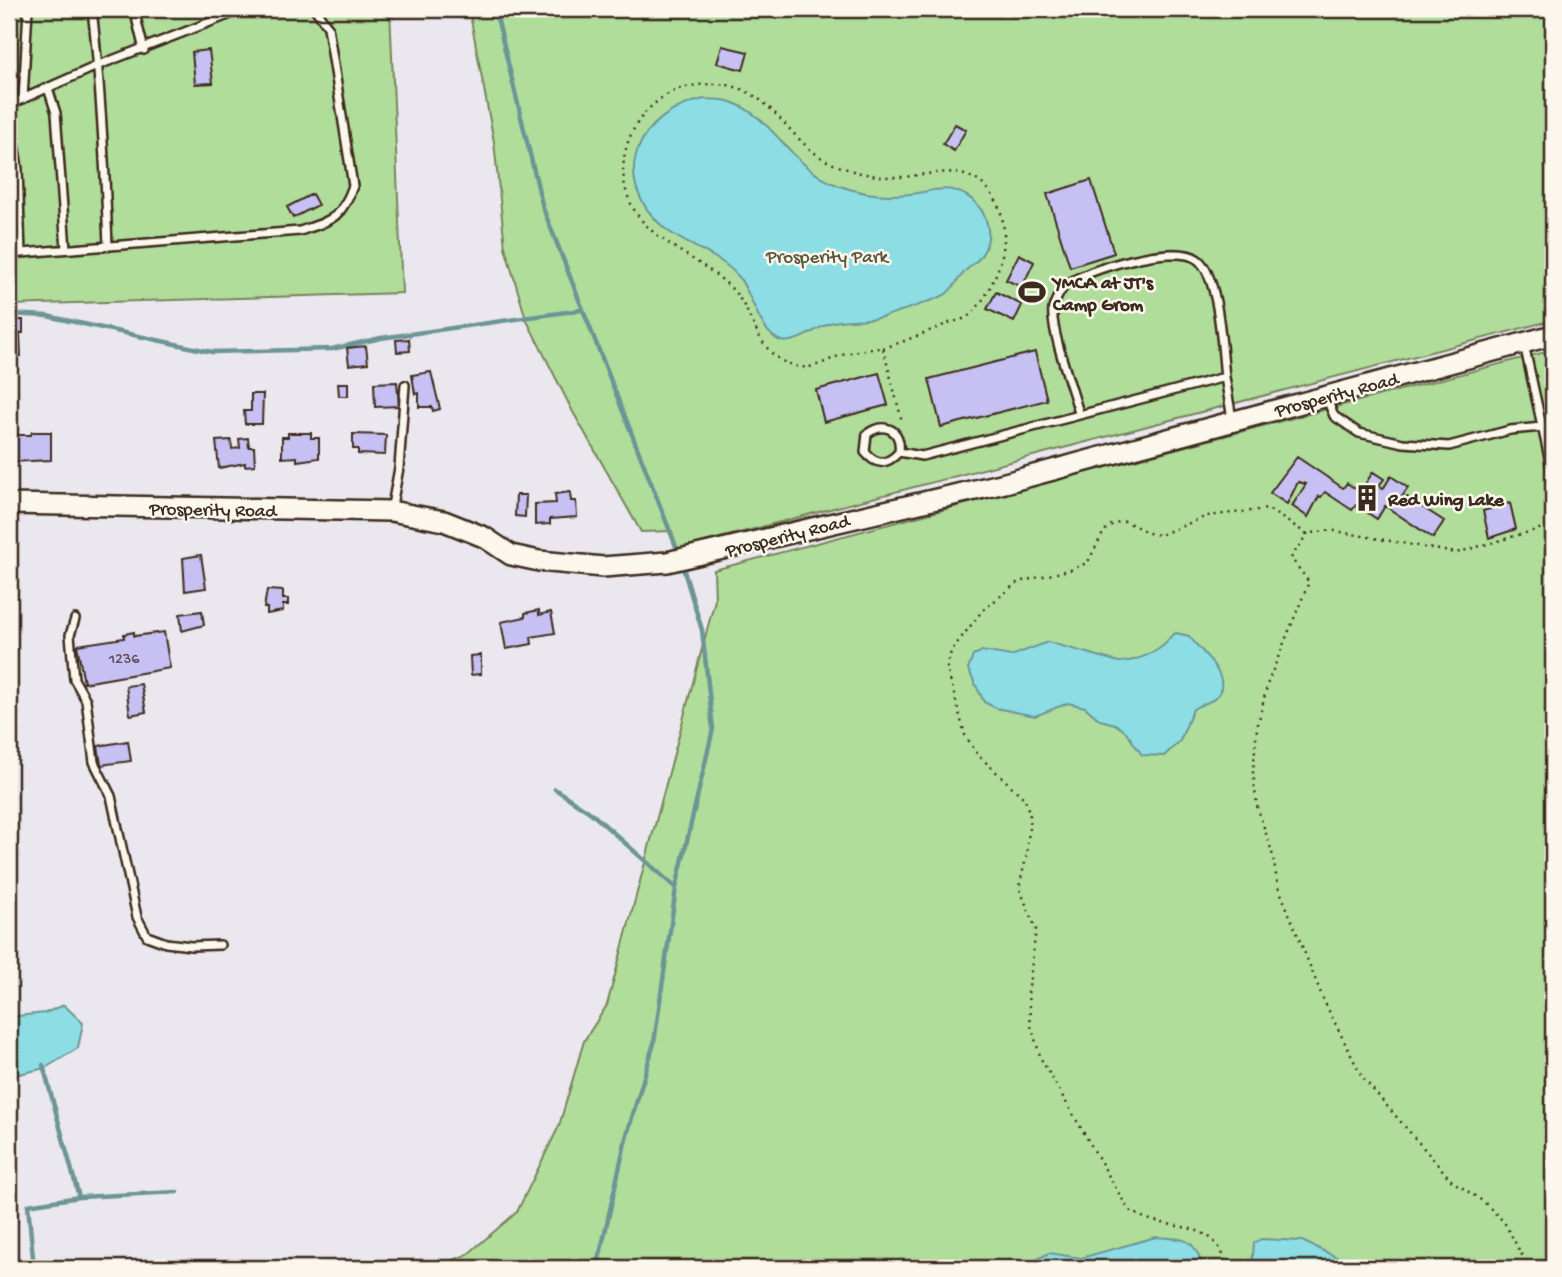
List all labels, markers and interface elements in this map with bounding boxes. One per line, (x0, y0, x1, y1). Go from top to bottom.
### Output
park label: Prosperity Park (765, 247, 889, 270)
place label: YMCA at JT's Camp Grom (1051, 273, 1154, 318)
sports icon: YMCA at JT's Camp Grom (1017, 277, 1047, 307)
street label: Prosperity Road (1272, 368, 1403, 424)
building icon: Red Wing Lake (1352, 483, 1382, 513)
place label: Red Wing Lake (1387, 490, 1505, 513)
street label: Prosperity Road (148, 499, 279, 524)
street label: Prosperity Road (722, 510, 854, 564)
house number: 1236 (108, 651, 140, 670)

